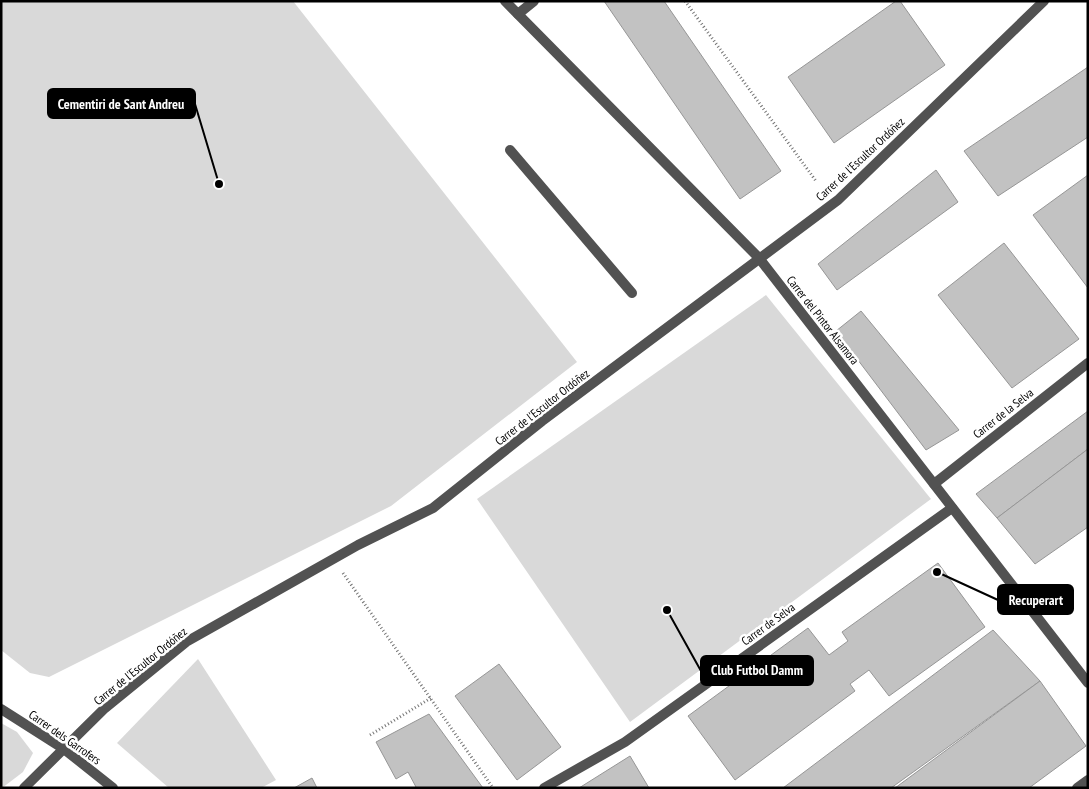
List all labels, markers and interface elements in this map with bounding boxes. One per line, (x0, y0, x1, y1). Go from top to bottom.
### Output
callout: Cementiri de Sant Andreu (48, 89, 195, 118)
text: Cementiri de Sant Andreu (58, 95, 184, 113)
street label: Carrer de l'Escultor Ordóñez (813, 114, 907, 204)
street label: Carrer del Pintor Alsamora (784, 273, 862, 368)
street label: Carrer de l'Escultor Ordóñez (492, 366, 592, 448)
street label: Carrer de la Selva (970, 385, 1036, 441)
callout: Recuperart (998, 585, 1073, 614)
text: Recuperart (1009, 591, 1063, 609)
street label: Carrer de Selva (738, 599, 798, 648)
street label: Carrer de l'Escultor Ordóñez (90, 624, 190, 708)
callout: Club Futbol Damm (701, 656, 813, 685)
text: Club Futbol Damm (711, 661, 803, 679)
street label: Carrer dels Garrofers (26, 707, 104, 767)

